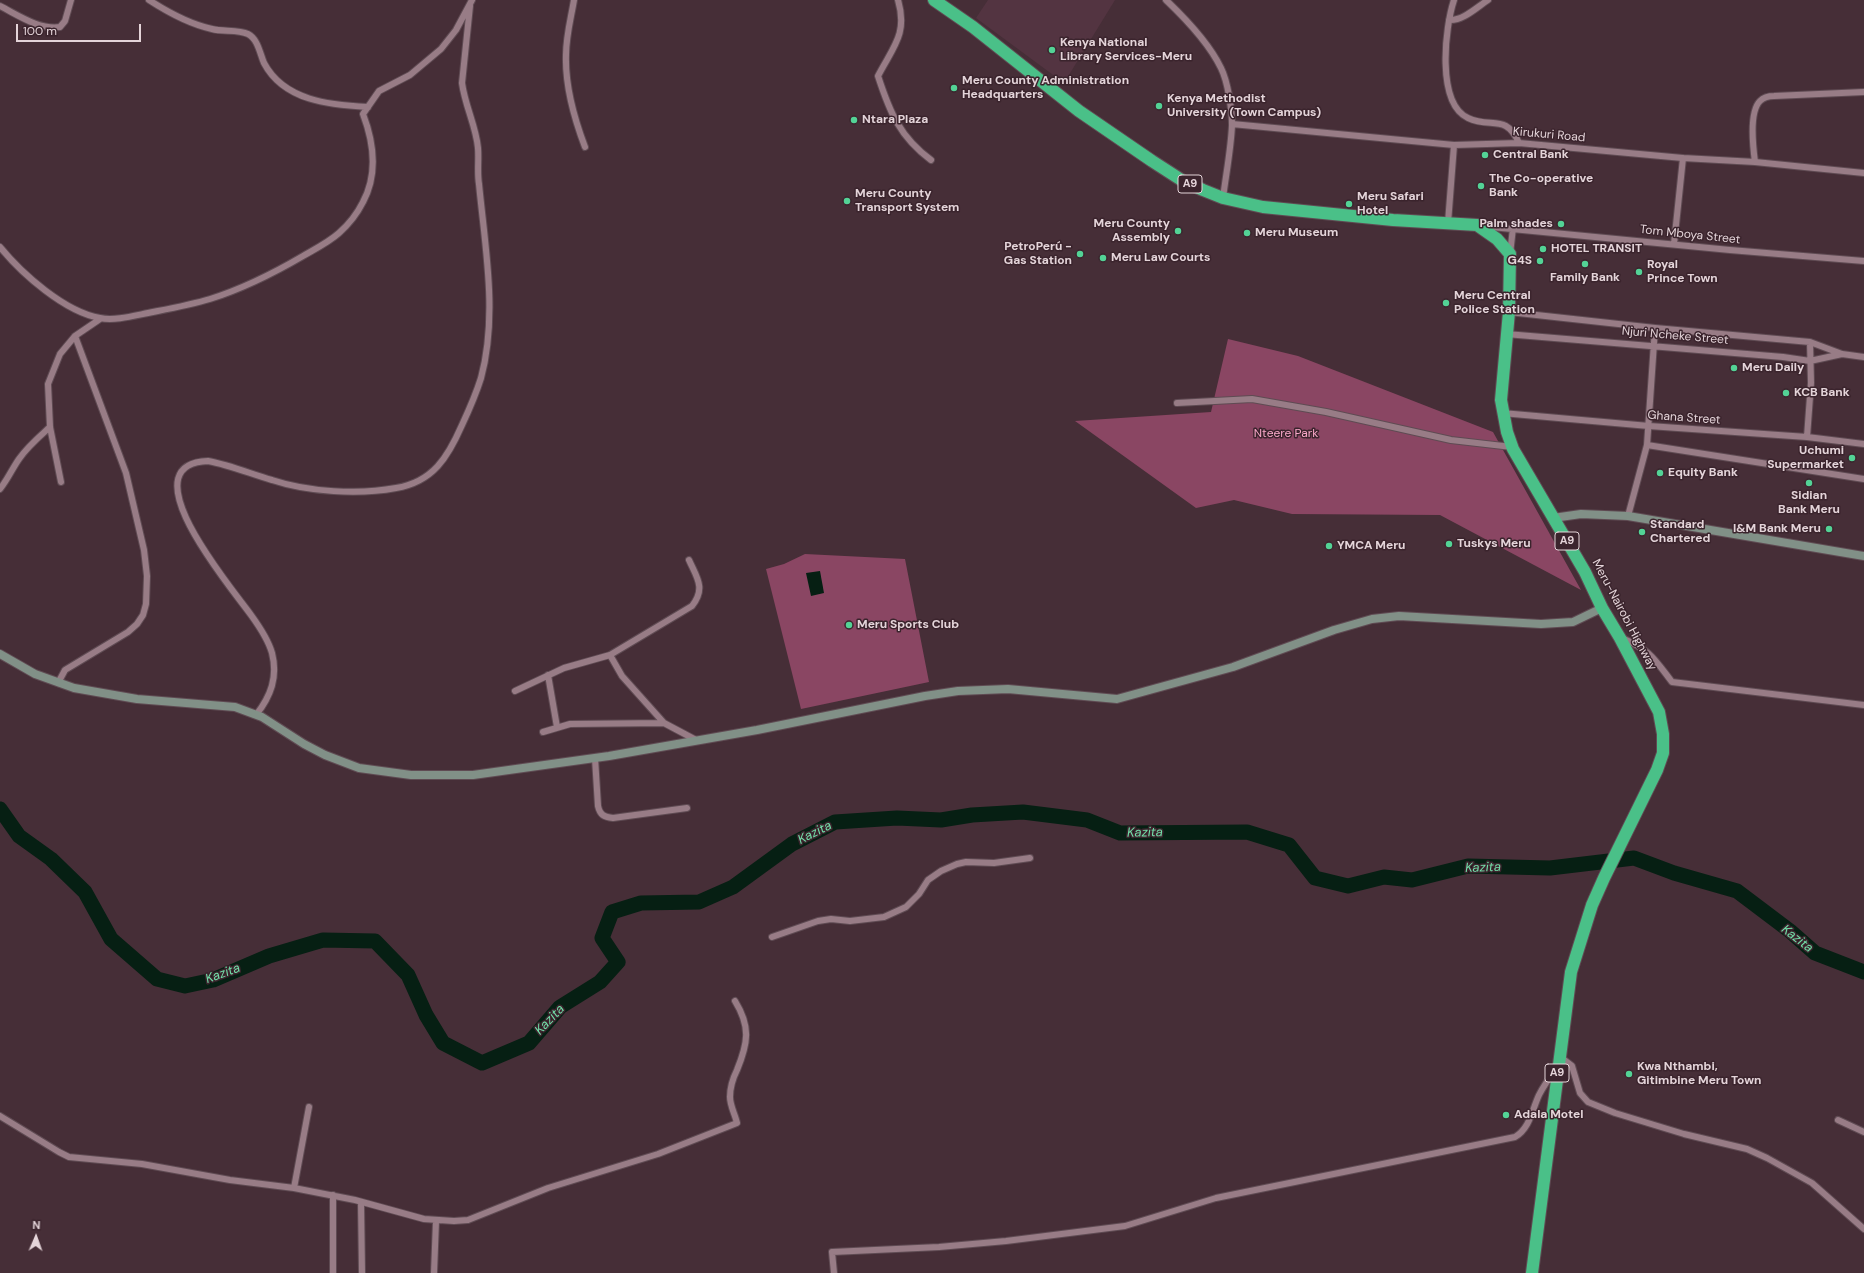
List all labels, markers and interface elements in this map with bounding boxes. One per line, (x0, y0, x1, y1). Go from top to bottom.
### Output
scale bar (18, 16, 143, 42)
text: 100 m (23, 23, 57, 39)
place label: Kenya National Library Services-Meru (1060, 36, 1192, 64)
marker: Kenya National Library Services-Meru (1047, 45, 1057, 55)
place label: Meru County Administration Headquarters (962, 74, 1129, 102)
marker: Meru County Administration Headquarters (949, 83, 959, 93)
place label: Kenya Methodist University (Town Campus) (1167, 92, 1321, 120)
marker: Kenya Methodist University (Town Campus) (1154, 101, 1164, 111)
place label: Ntara Plaza (862, 113, 928, 127)
marker: Ntara Plaza (849, 115, 859, 125)
street label: Kirukuri Road (1512, 125, 1586, 145)
place label: Central Bank (1493, 148, 1569, 162)
marker: Central Bank (1480, 150, 1490, 160)
place label: The Co-operative Bank (1489, 172, 1593, 200)
road number: A9 (1178, 175, 1202, 193)
marker: The Co-operative Bank (1476, 181, 1486, 191)
place label: Meru County Transport System (855, 187, 959, 215)
place label: Meru Safari Hotel (1357, 190, 1424, 218)
marker: Meru County Transport System (842, 196, 852, 206)
marker: Meru Safari Hotel (1344, 199, 1354, 209)
place label: Meru County Assembly (1094, 217, 1170, 245)
place label: Palm shades (1479, 217, 1553, 231)
marker: Palm shades (1556, 219, 1566, 229)
street label: Tom Mboya Street (1639, 223, 1741, 247)
marker: Meru County Assembly (1173, 226, 1183, 236)
place label: Meru Museum (1255, 226, 1338, 240)
marker: Meru Museum (1242, 228, 1252, 238)
place label: PetroPerú - Gas Station (1004, 240, 1072, 268)
place label: HOTEL TRANSIT (1551, 242, 1642, 256)
marker: HOTEL TRANSIT (1538, 244, 1548, 254)
marker: PetroPerú - Gas Station (1075, 249, 1085, 259)
place label: Meru Law Courts (1111, 251, 1210, 265)
marker: Meru Law Courts (1098, 253, 1108, 263)
place label: G4S (1508, 254, 1532, 268)
marker: G4S (1535, 256, 1545, 266)
place label: Royal Prince Town (1647, 258, 1718, 286)
marker: Family Bank (1580, 259, 1590, 269)
marker: Royal Prince Town (1634, 267, 1644, 277)
place label: Family Bank (1550, 271, 1620, 285)
place label: Meru Central Police Station (1454, 289, 1535, 317)
marker: Meru Central Police Station (1441, 298, 1451, 308)
street label: Njuri Ncheke Street (1621, 324, 1729, 348)
place label: Meru Daily (1742, 361, 1804, 375)
marker: Meru Daily (1729, 363, 1739, 373)
place label: KCB Bank (1794, 386, 1850, 400)
marker: KCB Bank (1781, 388, 1791, 398)
street label: Ghana Street (1647, 408, 1721, 428)
park label: Nteere Park (1254, 427, 1318, 441)
place label: Uchumi Supermarket (1767, 444, 1844, 472)
marker: Uchumi Supermarket (1847, 453, 1857, 463)
place label: Equity Bank (1668, 466, 1738, 480)
marker: Equity Bank (1655, 468, 1665, 478)
marker: Sidian Bank Meru (1804, 478, 1814, 488)
place label: Sidian Bank Meru (1778, 489, 1840, 517)
place label: Standard Chartered (1650, 518, 1710, 546)
place label: I&M Bank Meru (1733, 522, 1821, 536)
marker: I&M Bank Meru (1824, 524, 1834, 534)
marker: Standard Chartered (1637, 527, 1647, 537)
road number: A9 (1555, 532, 1579, 550)
place label: Tuskys Meru (1457, 537, 1531, 551)
place label: YMCA Meru (1337, 539, 1406, 553)
marker: Tuskys Meru (1444, 539, 1454, 549)
marker: YMCA Meru (1324, 541, 1334, 551)
street label: Meru-Nairobi Highway (1589, 557, 1659, 673)
place label: Meru Sports Club (857, 618, 959, 632)
marker: Meru Sports Club (844, 620, 854, 630)
water label: Kazita (795, 818, 835, 848)
water label: Kazita (1127, 825, 1163, 841)
water label: Kazita (1465, 860, 1501, 876)
water label: Kazita (1778, 922, 1816, 956)
water label: Kazita (203, 961, 243, 987)
water label: Kazita (532, 1002, 568, 1038)
place label: Kwa Nthambi, Gitimbine Meru Town (1637, 1060, 1761, 1088)
road number: A9 (1545, 1064, 1569, 1082)
marker: Kwa Nthambi, Gitimbine Meru Town (1624, 1069, 1634, 1079)
place label: Adala Motel (1514, 1108, 1583, 1122)
marker: Adala Motel (1501, 1110, 1511, 1120)
north arrow (16, 1217, 56, 1257)
text: N (32, 1218, 41, 1232)

